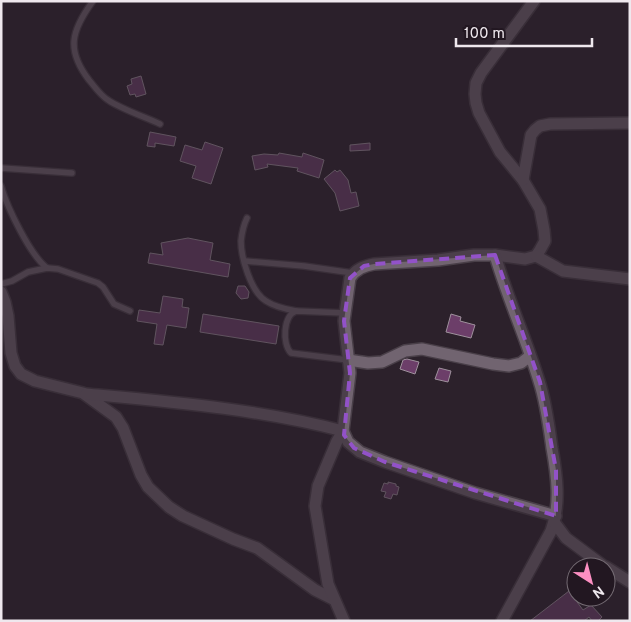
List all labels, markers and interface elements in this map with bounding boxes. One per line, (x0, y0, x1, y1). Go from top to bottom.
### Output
scale bar (456, 15, 592, 47)
text: 100 m (464, 25, 505, 44)
north arrow (566, 557, 616, 607)
text: N (589, 581, 607, 601)

